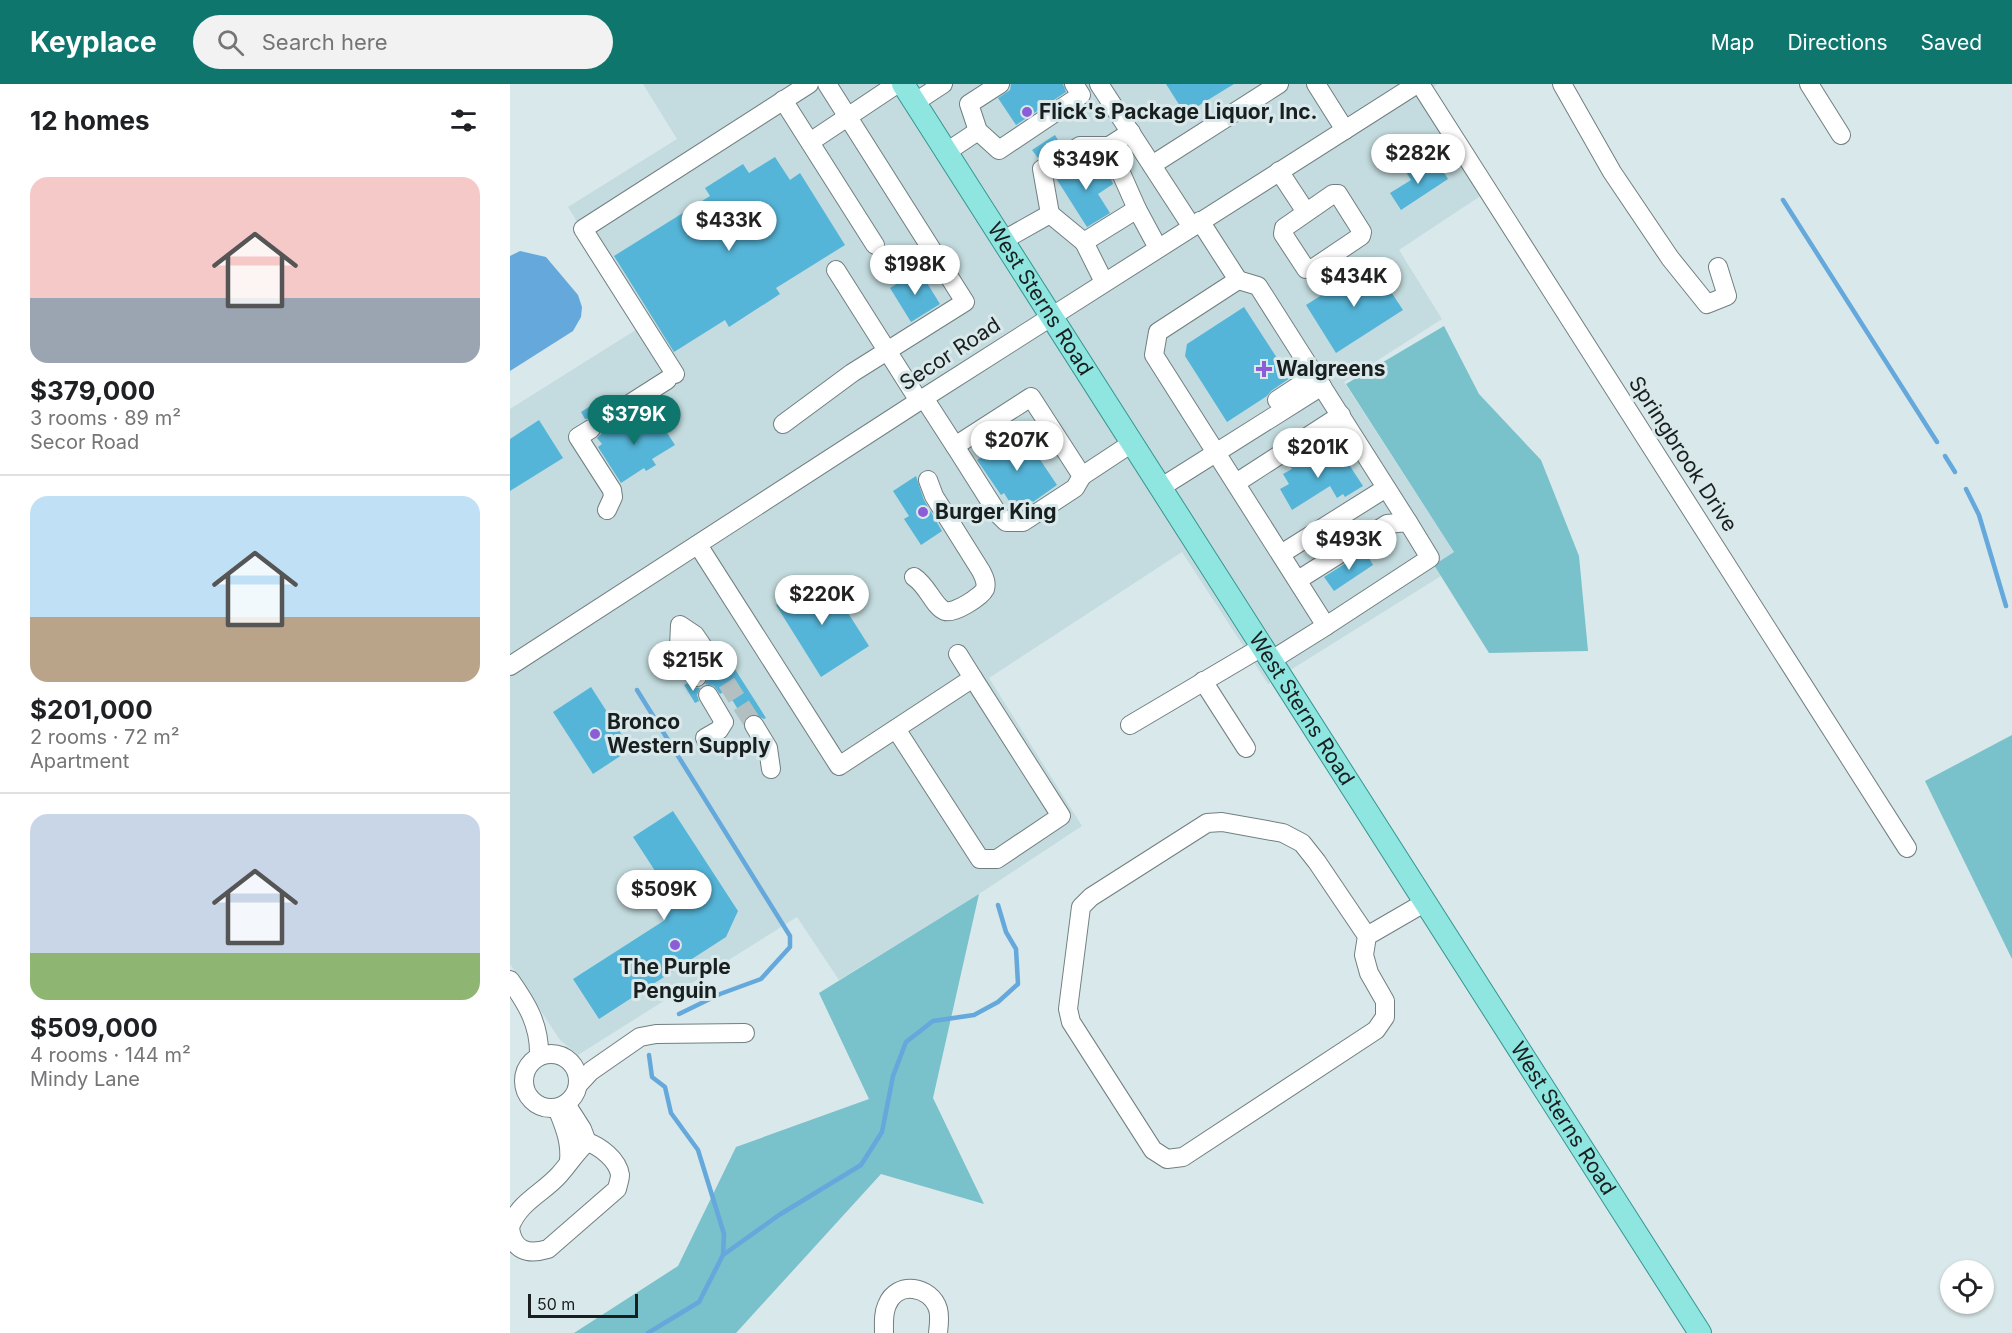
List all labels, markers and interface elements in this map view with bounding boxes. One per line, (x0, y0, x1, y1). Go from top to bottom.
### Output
search box (193, 15, 613, 69)
text: Keyplace (30, 25, 157, 59)
icon: search (214, 26, 247, 59)
text: Search here (262, 29, 388, 55)
text: Map (1711, 30, 1754, 55)
text: Directions (1787, 30, 1888, 55)
text: Saved (1921, 30, 1982, 55)
place label: Flick's Package Liquor, Inc. (1039, 99, 1318, 124)
icon: filters (447, 104, 480, 137)
text: 12 homes (30, 105, 150, 136)
marker: Flick's Package Liquor, Inc. (1020, 105, 1034, 119)
pin: $282K (1376, 134, 1460, 185)
pin: $349K (1044, 140, 1128, 191)
text: $282K (1385, 141, 1451, 165)
text: $349K (1053, 147, 1119, 171)
pin: $433K (687, 201, 771, 252)
text: $433K (696, 208, 762, 232)
icon: home (201, 216, 309, 324)
street label: West Sterns Road (983, 218, 1099, 380)
pin: $198K (873, 245, 957, 296)
text: $198K (884, 252, 946, 276)
pin: $434K (1312, 257, 1396, 308)
text: $434K (1320, 264, 1388, 288)
street label: Secor Road (895, 312, 1005, 395)
place label: Walgreens (1276, 356, 1386, 381)
marker: Walgreens (1257, 362, 1271, 376)
street label: Springbrook Drive (1624, 371, 1743, 536)
text: $379,000 (30, 375, 155, 406)
pin: $379K (592, 395, 676, 446)
text: $379K (602, 402, 666, 426)
text: 3 rooms · 89 m² (30, 406, 181, 430)
pin: $207K (975, 421, 1059, 472)
text: $207K (985, 428, 1049, 452)
pin: $201K (1276, 428, 1360, 479)
text: Secor Road (30, 430, 139, 454)
text: $201K (1287, 435, 1349, 459)
place label: Burger King (935, 499, 1057, 524)
marker: Burger King (916, 505, 930, 519)
pin: $493K (1307, 520, 1391, 571)
text: $493K (1316, 527, 1382, 551)
icon: home (201, 535, 309, 643)
pin: $220K (780, 575, 864, 626)
text: $220K (789, 582, 855, 606)
street label: West Sterns Road (1244, 627, 1360, 790)
pin: $215K (651, 641, 735, 692)
text: $215K (662, 648, 724, 672)
text: $201,000 (30, 694, 153, 725)
place label: Bronco Western Supply (607, 709, 771, 758)
text: 2 rooms · 72 m² (30, 725, 180, 749)
marker: Bronco Western Supply (588, 727, 602, 741)
text: Apartment (30, 749, 129, 773)
icon: home (201, 853, 309, 961)
pin: $509K (622, 870, 706, 921)
text: $509K (631, 877, 697, 901)
marker: The Purple Penguin (668, 938, 682, 952)
place label: The Purple Penguin (619, 954, 731, 1003)
text: $509,000 (30, 1012, 158, 1043)
street label: West Sterns Road (1505, 1037, 1621, 1199)
text: 4 rooms · 144 m² (30, 1043, 191, 1067)
text: Mindy Lane (30, 1067, 140, 1091)
map controls (1940, 1260, 1994, 1314)
button: locate (1940, 1260, 1994, 1314)
scale bar (528, 1291, 638, 1318)
text: 50 m (537, 1294, 575, 1314)

